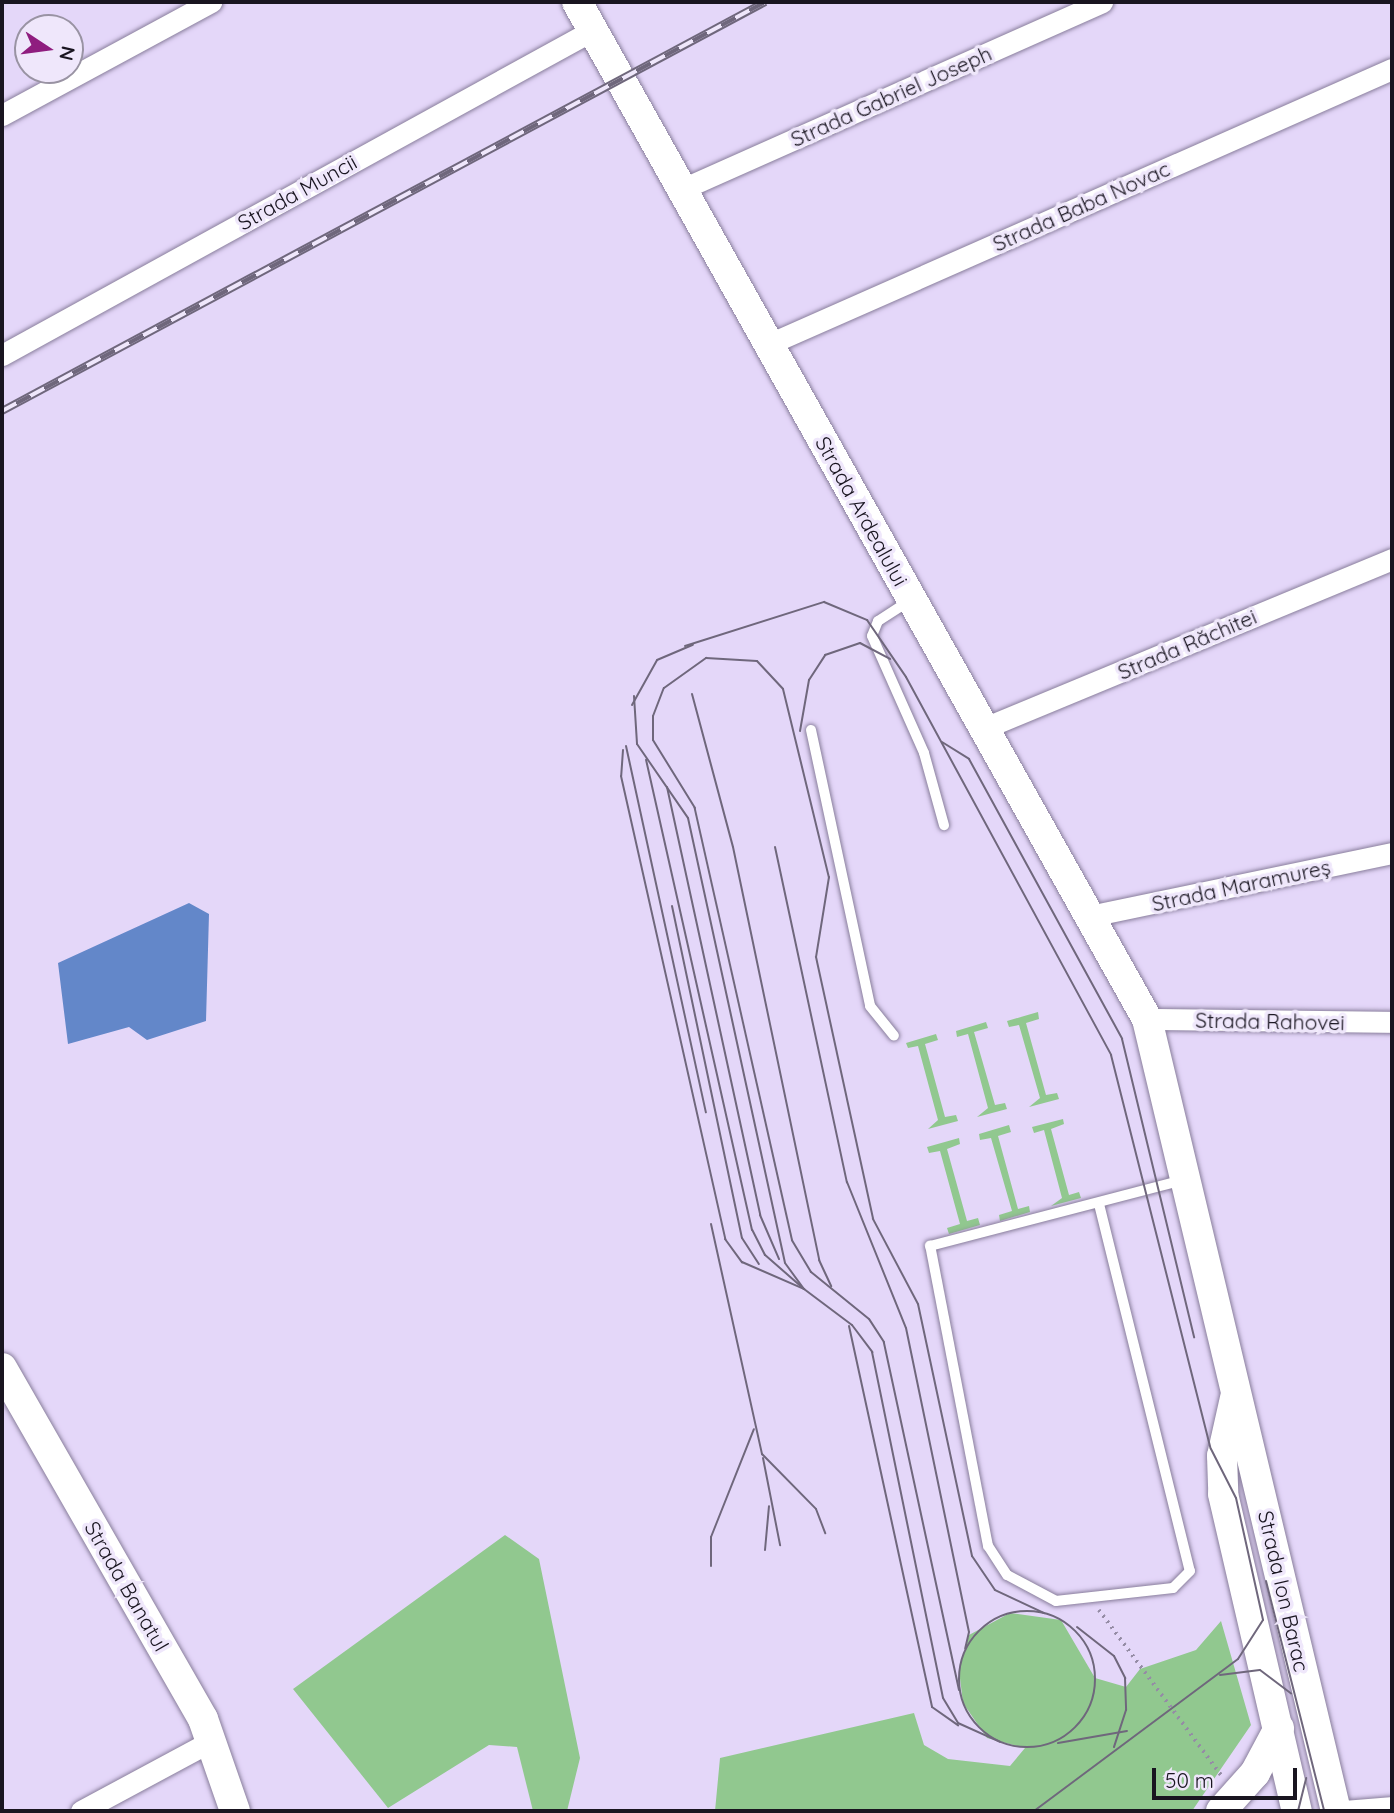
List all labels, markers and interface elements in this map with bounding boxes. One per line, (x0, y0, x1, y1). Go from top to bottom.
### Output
north arrow (14, 14, 84, 84)
street label: Strada Gabriel Joseph (787, 40, 995, 152)
text: N (54, 44, 81, 63)
street label: Strada Muncii (233, 149, 361, 235)
street label: Strada Baba Novac (989, 156, 1173, 256)
street label: Strada Ardealului (810, 432, 914, 590)
street label: Strada Răchitei (1114, 603, 1260, 685)
street label: Strada Maramureș (1149, 854, 1333, 916)
street label: Strada Rahovei (1195, 1007, 1345, 1035)
street label: Strada Ion Barac (1253, 1508, 1315, 1674)
street label: Strada Banatul (80, 1517, 174, 1655)
scale bar (1156, 1754, 1301, 1798)
text: 50 m (1165, 1767, 1214, 1793)

